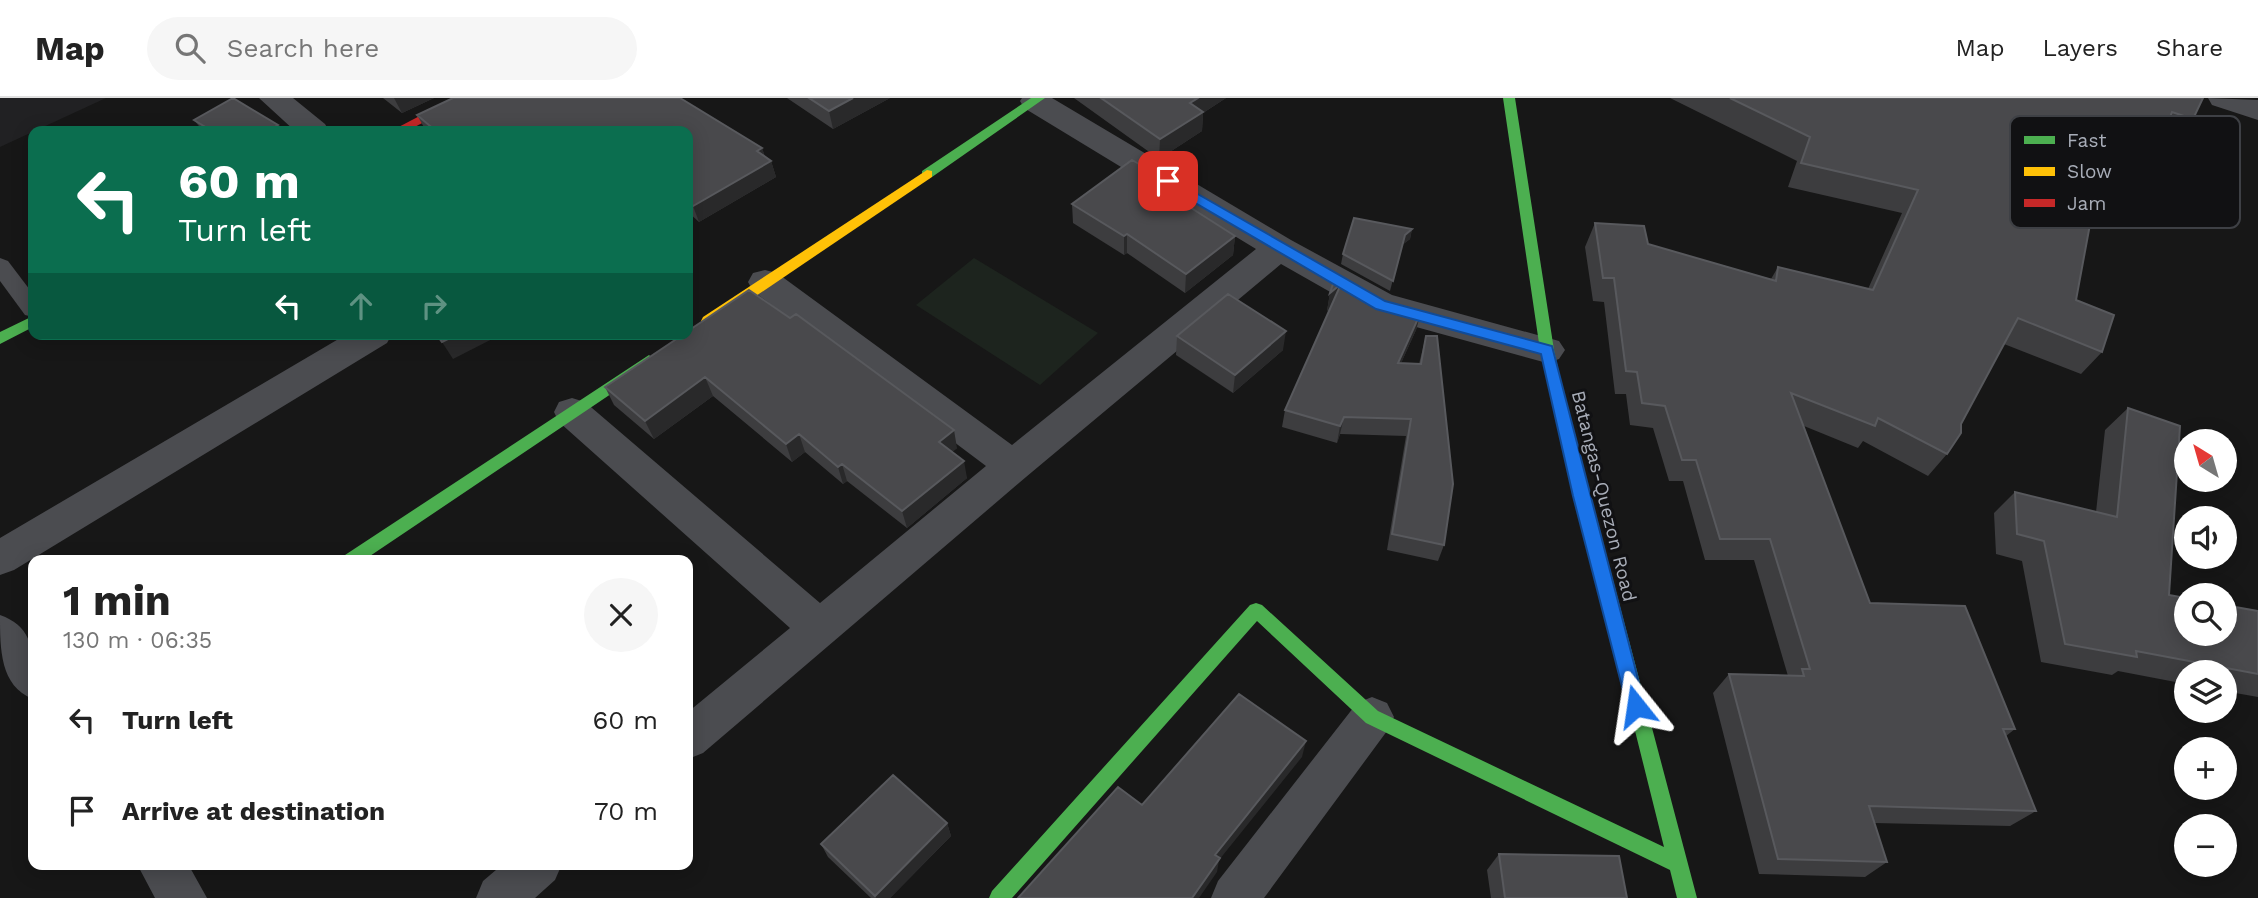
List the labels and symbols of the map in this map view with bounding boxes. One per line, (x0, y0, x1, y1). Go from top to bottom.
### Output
legend (2010, 116, 2240, 228)
text: Fast (2067, 129, 2106, 152)
pin (1138, 151, 1198, 211)
text: Slow (2067, 160, 2112, 183)
text: Jam (2067, 192, 2106, 215)
street label: Batangas-Quezon Road (1567, 388, 1641, 604)
north arrow (2174, 429, 2236, 492)
position arrow (1599, 669, 1673, 743)

